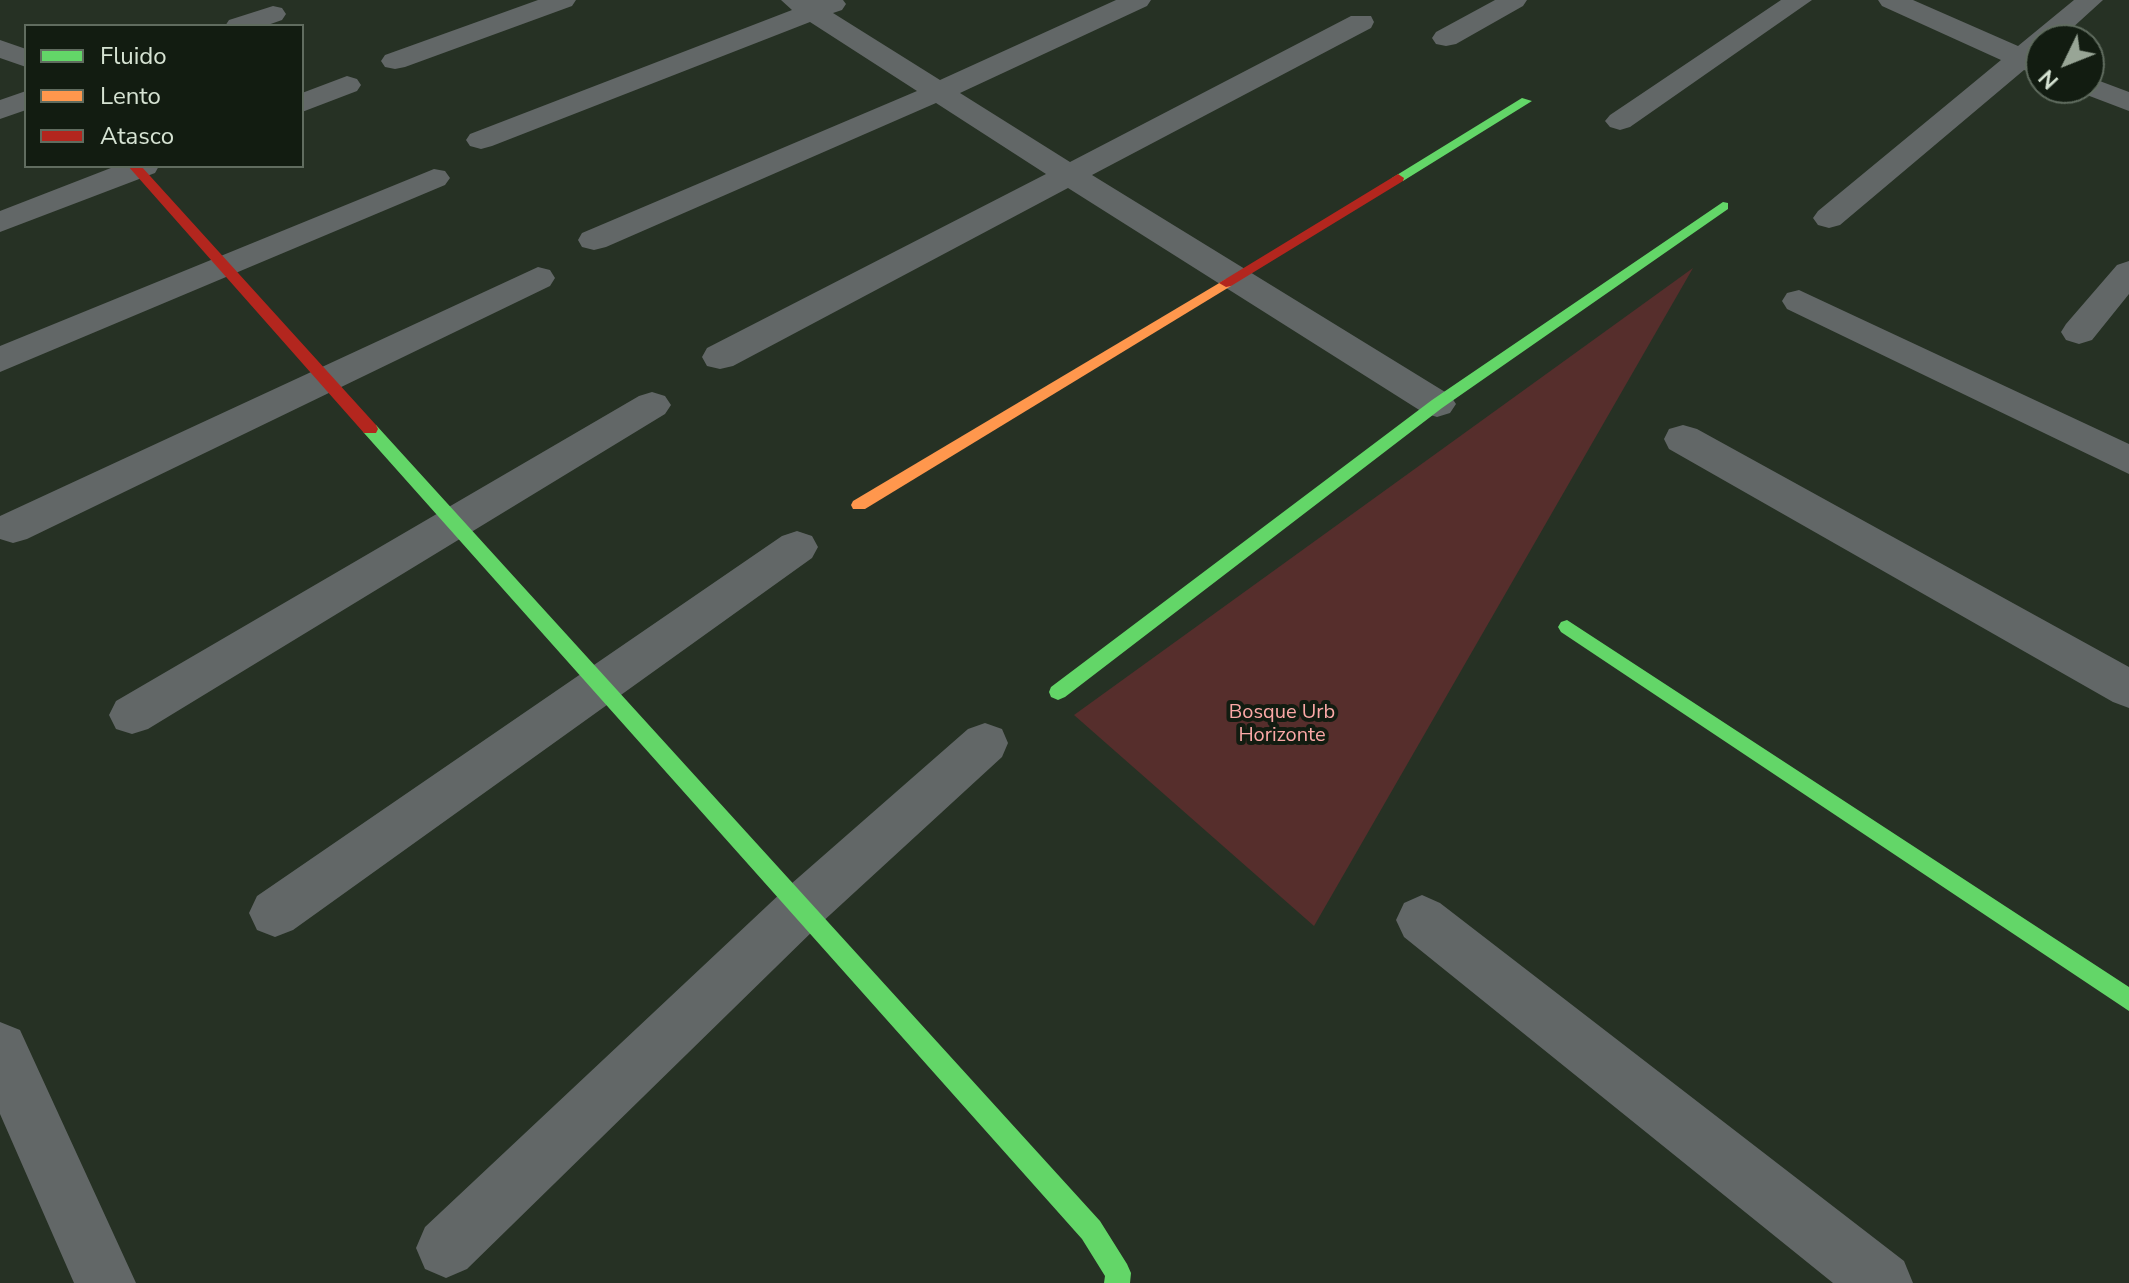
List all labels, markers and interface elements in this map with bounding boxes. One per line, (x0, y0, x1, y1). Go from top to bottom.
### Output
legend (24, 24, 304, 168)
north arrow (2025, 24, 2105, 104)
text: Fluido (100, 40, 167, 72)
text: N (2032, 63, 2065, 95)
text: Lento (100, 80, 161, 112)
text: Atasco (100, 120, 174, 152)
park label: Bosque Urb Horizonte (1229, 701, 1335, 748)

